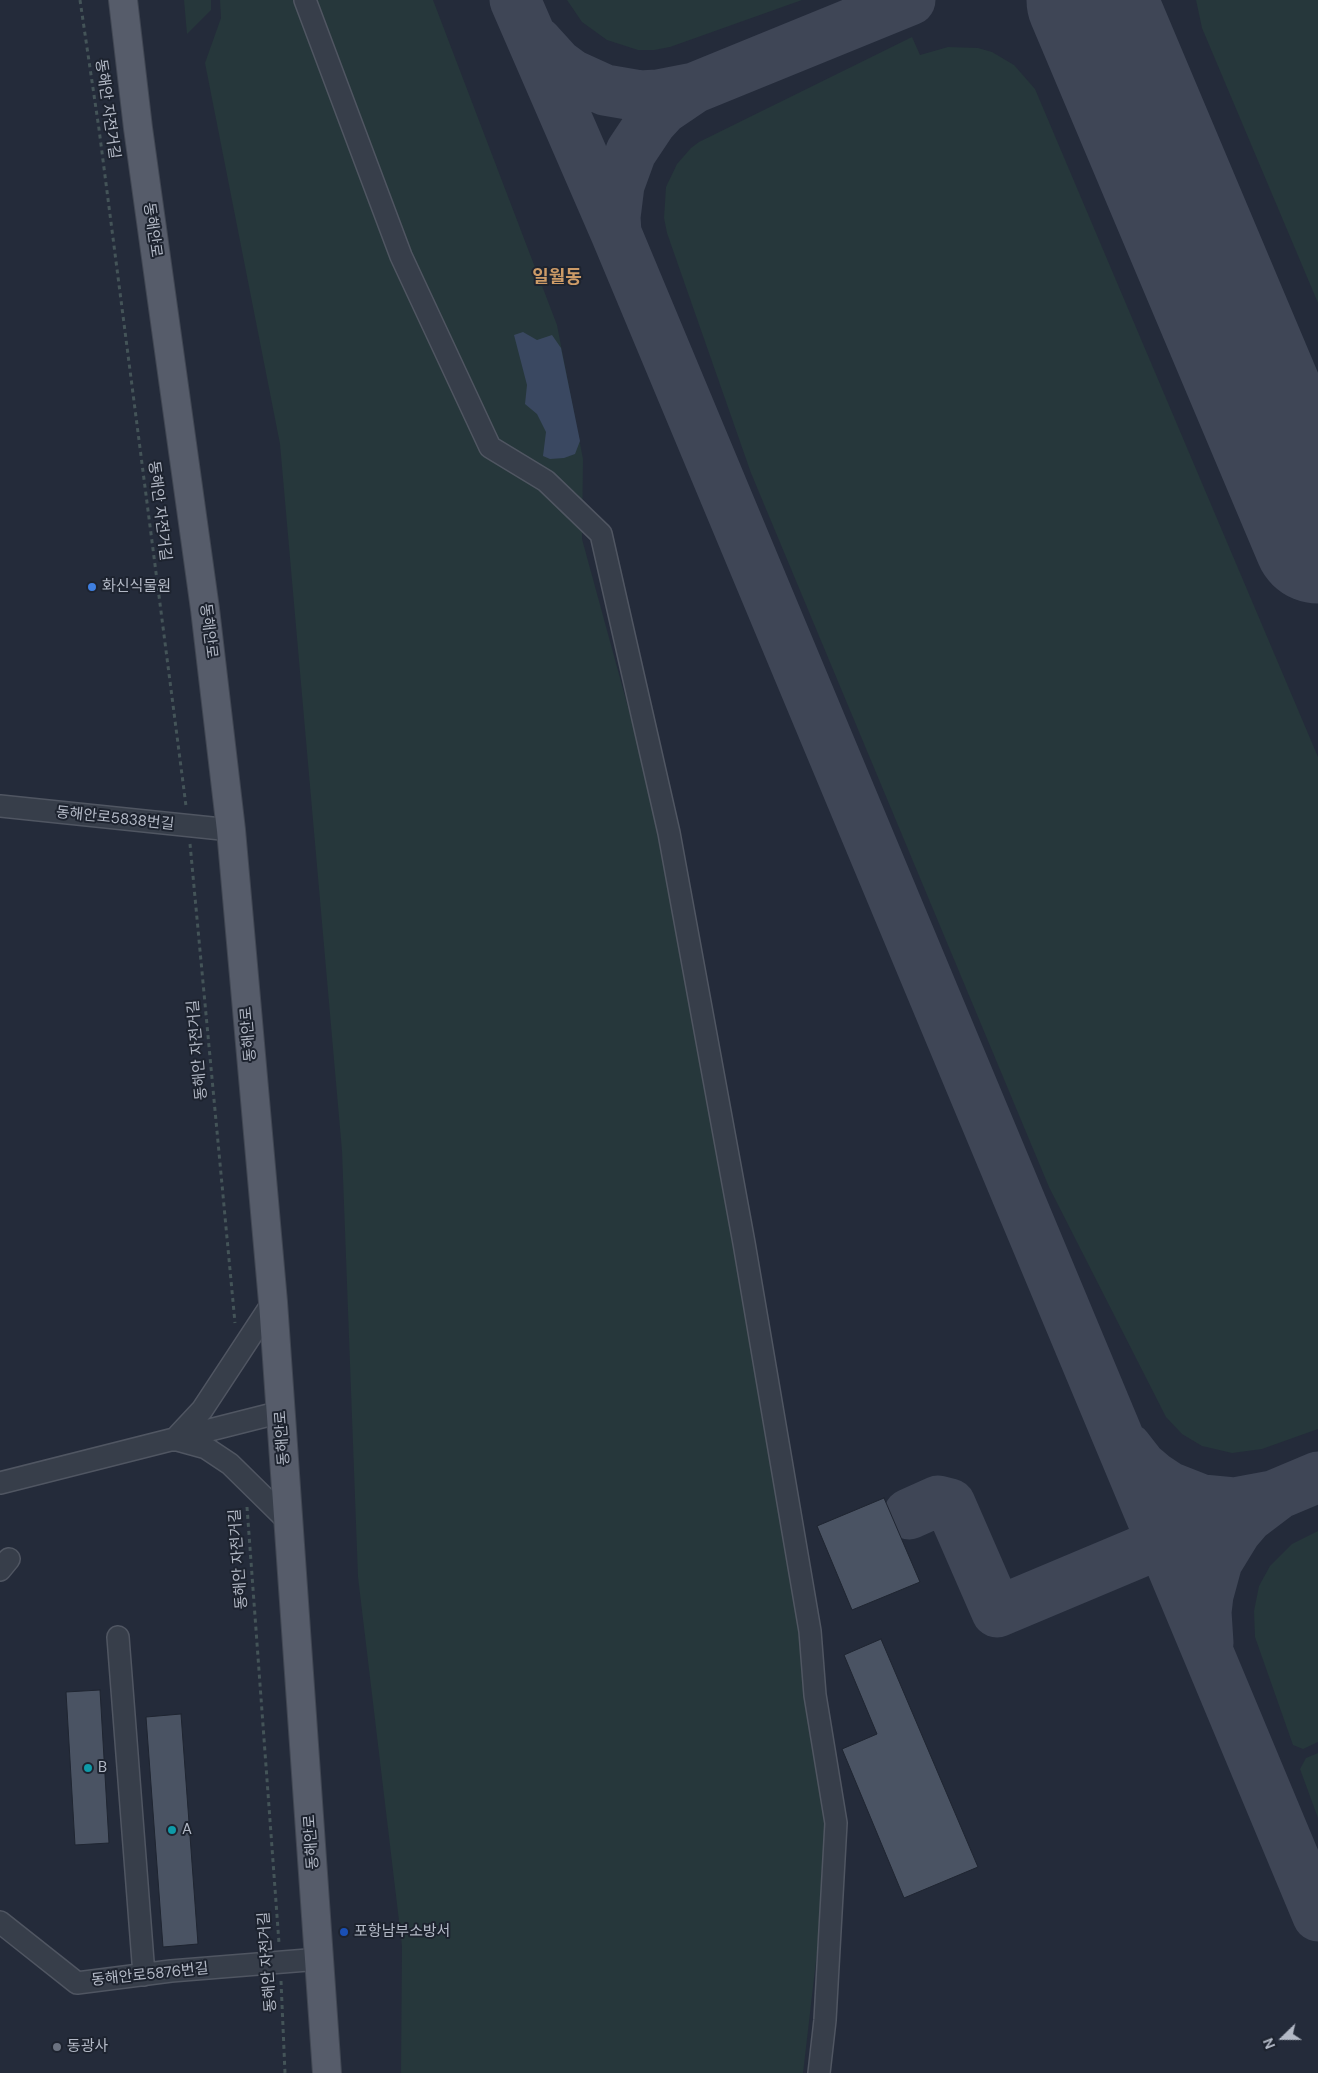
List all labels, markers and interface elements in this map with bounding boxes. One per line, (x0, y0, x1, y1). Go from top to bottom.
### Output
street label: 동해안 자전거길 (91, 58, 123, 160)
street label: 동해안로 (139, 201, 165, 259)
district label: 일월동 (532, 267, 582, 289)
street label: 동해안 자전거길 (144, 460, 174, 562)
place label: 화신식물원 (102, 578, 171, 596)
marker: 화신식물원 (86, 581, 98, 593)
street label: 동해안로 (196, 603, 220, 659)
street label: 동해안로5838번길 (55, 804, 175, 834)
street label: 동해안 자전거길 (185, 999, 211, 1101)
street label: 동해안로 (238, 1006, 260, 1062)
street label: 동해안로 (272, 1410, 294, 1466)
street label: 동해안 자전거길 (227, 1508, 251, 1610)
place label: B (98, 1759, 107, 1777)
marker: B (82, 1762, 94, 1774)
street label: 동해안로 (301, 1814, 323, 1870)
place label: A (182, 1821, 192, 1839)
marker: A (166, 1824, 178, 1836)
street label: 동해안 자전거길 (256, 1911, 280, 2013)
place label: 포항남부소방서 (354, 1923, 451, 1941)
marker: 포항남부소방서 (338, 1926, 350, 1938)
street label: 동해안로5876번길 (91, 1960, 209, 1990)
north arrow (1258, 2013, 1308, 2063)
text: N (1259, 2036, 1279, 2052)
place label: 동광사 (67, 2038, 108, 2056)
marker: 동광사 (51, 2041, 63, 2053)

